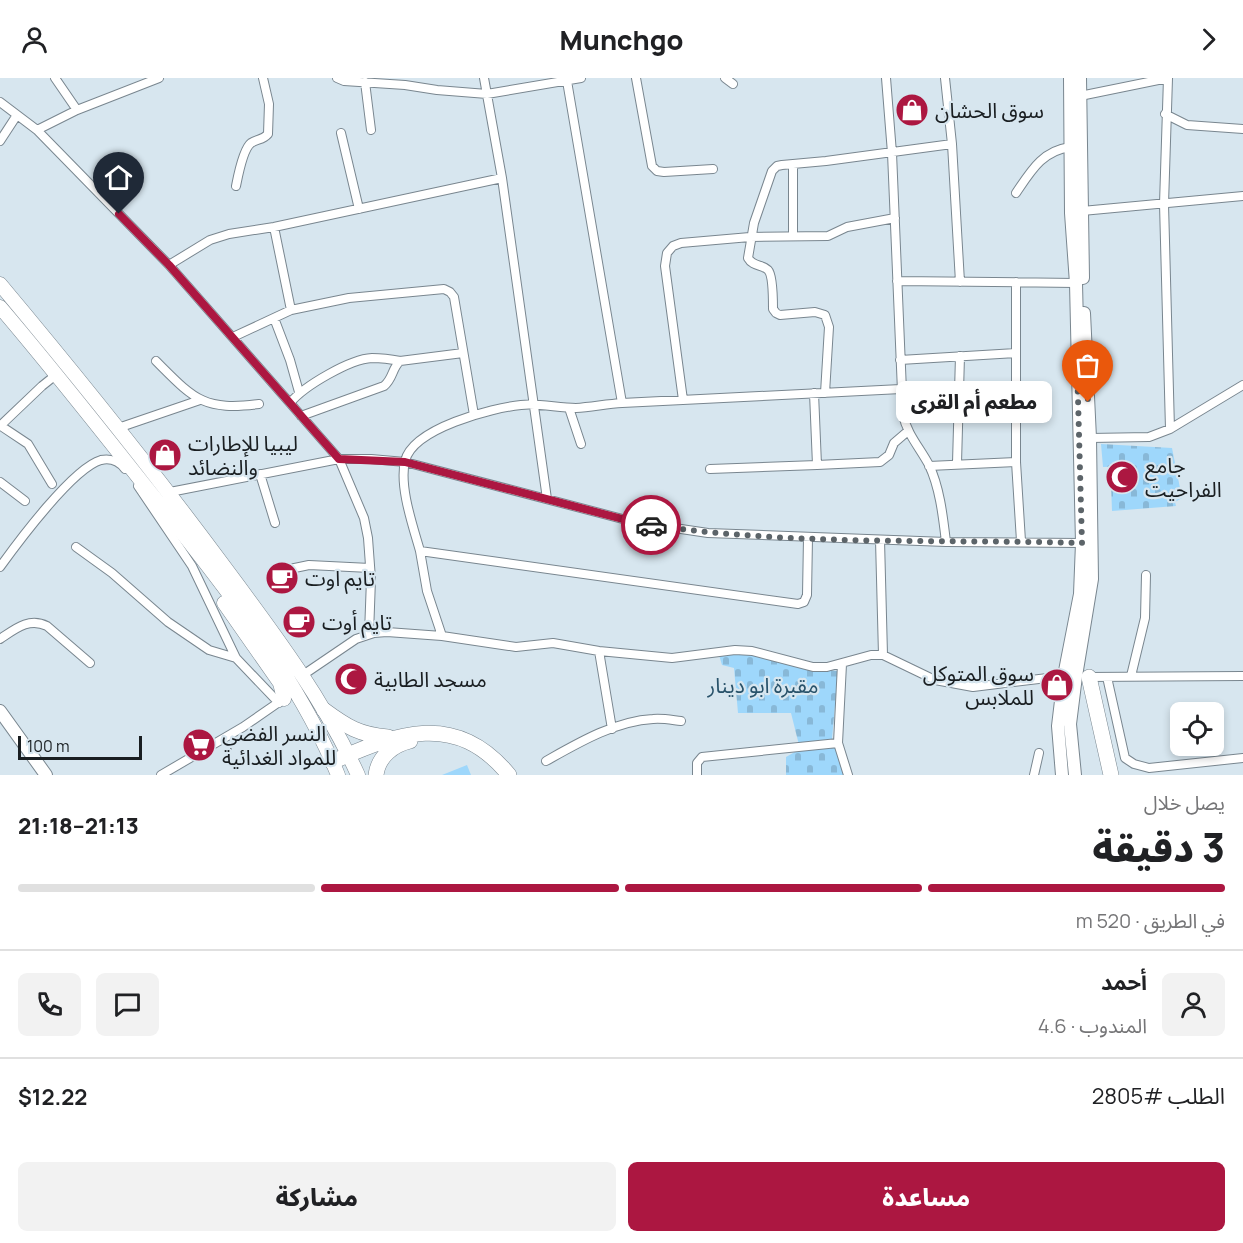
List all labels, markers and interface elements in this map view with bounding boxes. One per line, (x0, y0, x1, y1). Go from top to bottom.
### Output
text: Munchgo (560, 21, 684, 58)
icon: person (18, 23, 51, 56)
icon: forward (1192, 23, 1225, 56)
shop icon: سوق الحشان (894, 92, 930, 128)
place label: سوق الحشان (935, 96, 1044, 124)
pin (93, 152, 144, 214)
icon: home (102, 161, 135, 194)
pin (1062, 340, 1113, 402)
icon: bag (1071, 349, 1104, 382)
callout: مطعم أم القرى (896, 381, 1052, 423)
text: مطعم أم القرى (911, 388, 1037, 415)
place label: ليبيا للإطارات والنضائد (188, 429, 298, 481)
shop icon: ليبيا للإطارات والنضائد (147, 437, 183, 473)
place label: جامع الفراحيت (1145, 451, 1222, 503)
mosque icon: جامع الفراحيت (1104, 459, 1140, 495)
courier (621, 495, 681, 555)
icon: car (635, 509, 668, 542)
cafe icon: تايم اوت (264, 560, 300, 596)
place label: تايم اوت (305, 564, 375, 594)
cafe icon: تايم أوت (281, 604, 317, 640)
place label: تايم أوت (322, 608, 392, 638)
place label: سوق المتوكل للملابس (923, 659, 1034, 711)
mosque icon: مسجد الطابية (333, 661, 369, 697)
place label: مسجد الطابية (374, 665, 487, 693)
shop icon: سوق المتوكل للملابس (1039, 667, 1075, 703)
park label: مقبرة ابو دينار (707, 671, 818, 699)
map controls (1170, 702, 1224, 756)
button: locate (1170, 702, 1224, 756)
place label: النسر الفضي للمواد الغدائية (222, 719, 336, 771)
supermarket icon: النسر الفضي للمواد الغدائية (181, 727, 217, 763)
scale bar (18, 733, 142, 760)
text: 100 m (27, 735, 70, 757)
text: يصل خلال (1144, 789, 1225, 816)
text: 21:13–21:18 (18, 811, 139, 841)
text: 3 دقيقة (1092, 820, 1225, 874)
text: في الطريق · 520 m (1076, 907, 1225, 934)
text: أحمد (1101, 967, 1147, 997)
button: phone (18, 973, 81, 1036)
button: chat (96, 973, 159, 1036)
button: person (1162, 973, 1225, 1036)
text: المندوب · 4.6 (1038, 1012, 1147, 1039)
text: الطلب #2805 (1092, 1081, 1225, 1111)
text: $12.22 (18, 1082, 87, 1112)
button: مشاركة (18, 1162, 616, 1231)
button: مساعدة (628, 1162, 1225, 1231)

